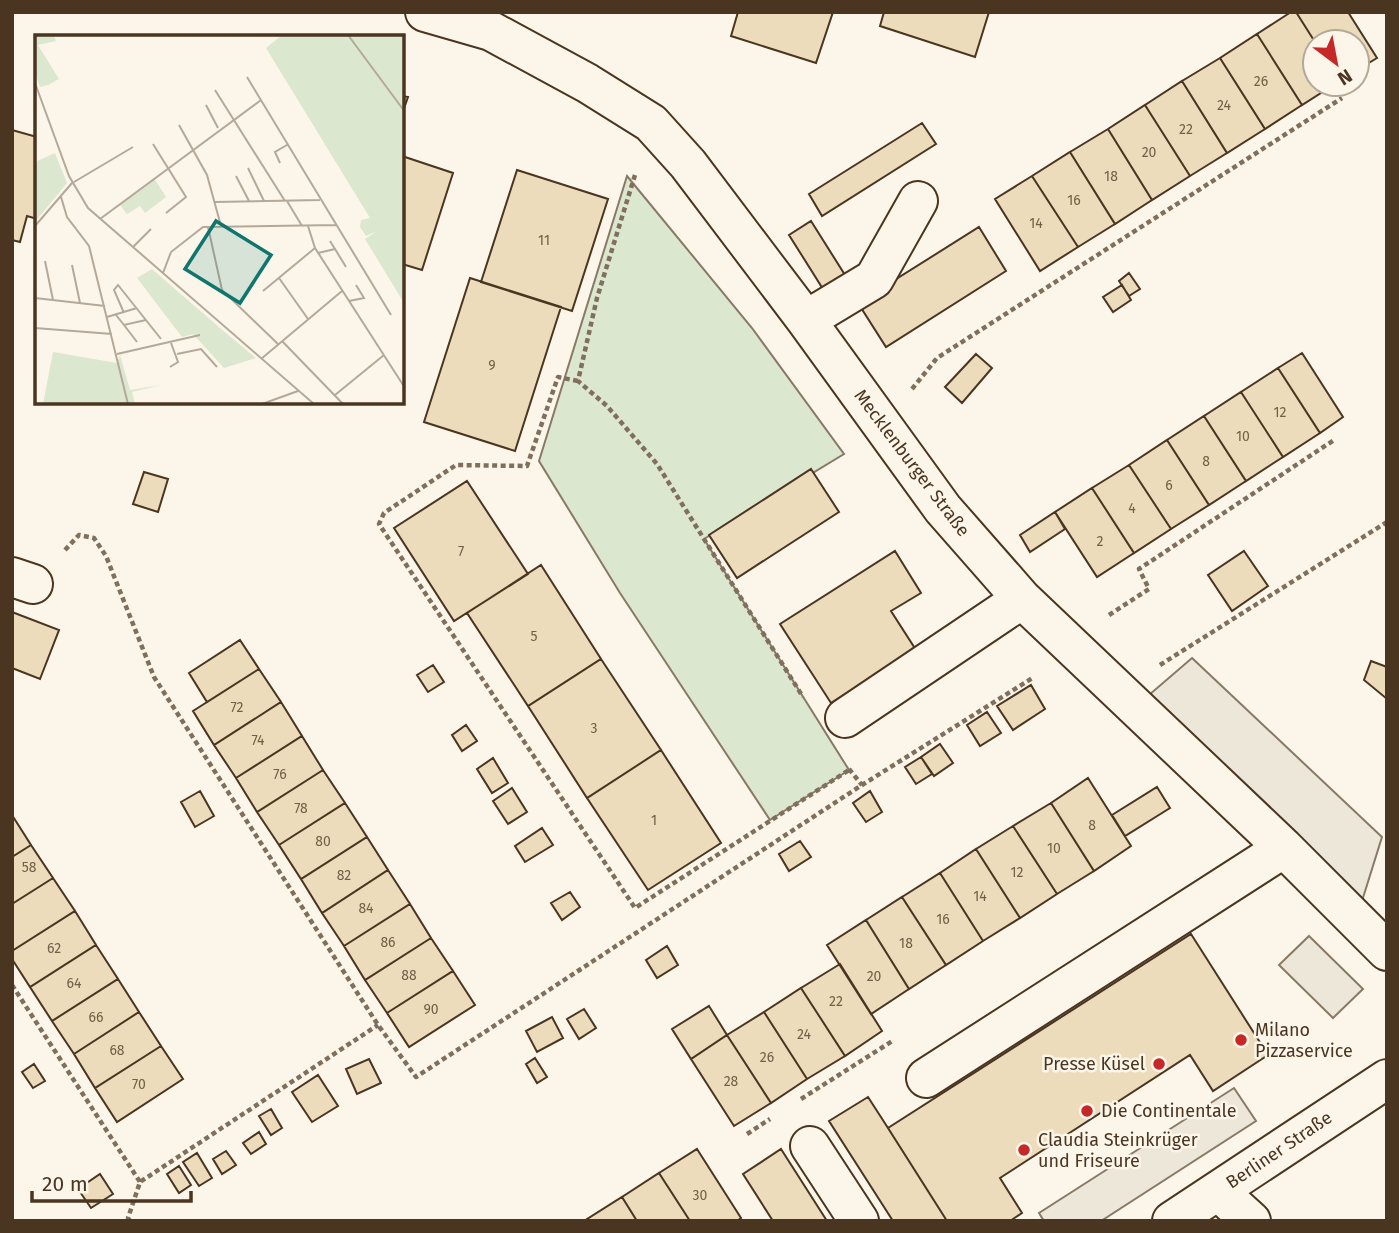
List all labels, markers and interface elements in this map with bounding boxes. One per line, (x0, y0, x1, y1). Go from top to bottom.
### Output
north arrow (1301, 28, 1371, 98)
inset map (35, 35, 404, 404)
text: N (1333, 64, 1356, 90)
house number: 26 (1254, 73, 1268, 90)
house number: 24 (1217, 97, 1232, 114)
house number: 22 (1179, 121, 1193, 138)
house number: 20 (1142, 144, 1157, 161)
house number: 18 (1104, 168, 1118, 185)
house number: 16 (1067, 192, 1081, 209)
house number: 14 (1029, 215, 1043, 232)
house number: 11 (538, 232, 550, 249)
house number: 9 (488, 357, 496, 374)
street label: Mecklenburger Straße (849, 385, 975, 541)
house number: 12 (1274, 404, 1287, 421)
house number: 10 (1236, 428, 1250, 445)
house number: 8 (1202, 453, 1210, 470)
house number: 6 (1165, 477, 1173, 494)
house number: 4 (1128, 500, 1136, 517)
house number: 2 (1097, 533, 1104, 550)
house number: 7 (458, 543, 464, 560)
house number: 5 (530, 628, 538, 645)
house number: 72 (231, 699, 244, 716)
house number: 3 (591, 720, 598, 737)
house number: 74 (251, 732, 265, 749)
house number: 76 (273, 766, 287, 783)
house number: 78 (294, 800, 308, 817)
house number: 1 (651, 812, 657, 829)
house number: 8 (1088, 817, 1096, 834)
house number: 80 (315, 833, 331, 850)
house number: 10 (1047, 840, 1061, 857)
house number: 58 (22, 859, 37, 876)
house number: 12 (1011, 864, 1024, 881)
house number: 82 (337, 867, 351, 884)
house number: 14 (973, 888, 987, 905)
house number: 84 (358, 900, 374, 917)
house number: 16 (936, 911, 950, 928)
house number: 86 (380, 934, 396, 951)
house number: 18 (899, 935, 913, 952)
house number: 62 (47, 940, 61, 957)
house number: 88 (401, 967, 417, 984)
house number: 20 (867, 968, 882, 985)
house number: 64 (67, 975, 82, 992)
house number: 22 (829, 993, 843, 1010)
house number: 90 (423, 1001, 439, 1018)
house number: 66 (89, 1009, 103, 1026)
place label: Milano Pizzaservice (1255, 1019, 1353, 1062)
house number: 24 (797, 1026, 812, 1043)
marker: Milano Pizzaservice (1233, 1032, 1249, 1048)
house number: 68 (109, 1042, 125, 1059)
house number: 26 (760, 1049, 774, 1066)
place label: Presse Küsel (1043, 1053, 1145, 1075)
marker: Presse Küsel (1151, 1056, 1167, 1072)
house number: 28 (724, 1073, 739, 1090)
house number: 70 (132, 1076, 146, 1093)
place label: Die Continentale (1101, 1100, 1237, 1122)
marker: Die Continentale (1079, 1103, 1095, 1119)
street label: Berliner Straße (1222, 1106, 1336, 1194)
place label: Claudia Steinkrüger und Friseure (1038, 1129, 1198, 1172)
marker: Claudia Steinkrüger und Friseure (1016, 1142, 1032, 1158)
scale bar (32, 1160, 191, 1204)
text: 20 m (42, 1171, 88, 1197)
house number: 30 (693, 1187, 708, 1204)

